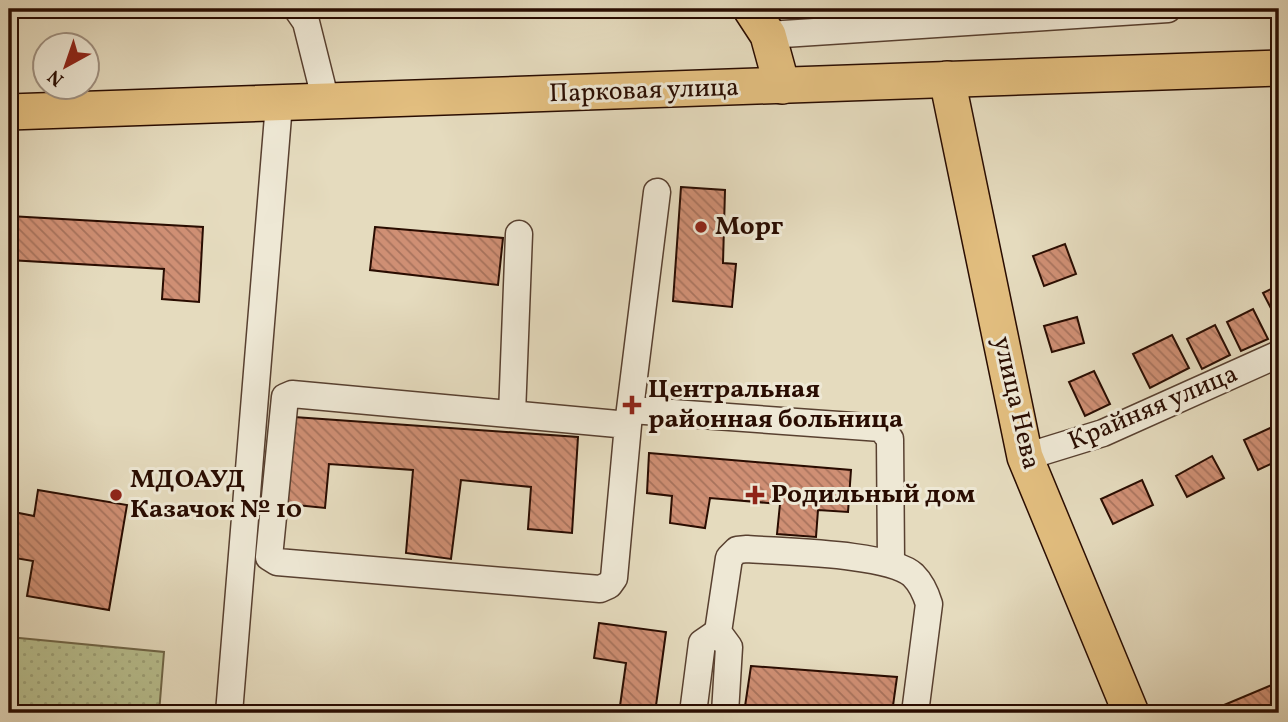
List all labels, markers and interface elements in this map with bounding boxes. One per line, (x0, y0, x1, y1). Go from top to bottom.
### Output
north arrow (32, 32, 102, 102)
text: N (43, 63, 70, 92)
street label: Парковая улица (548, 70, 740, 112)
place label: Морг (715, 209, 784, 245)
marker: Морг (693, 219, 709, 235)
street label: улица Нева (983, 333, 1049, 473)
street label: Крайняя улица (1063, 356, 1243, 460)
place label: Центральная районная больница (648, 372, 903, 438)
marker: Центральная районная больница (622, 395, 642, 415)
place label: МДОАУД Казачок № 10 (130, 462, 302, 528)
place label: Родильный дом (771, 477, 975, 513)
marker: Родильный дом (745, 485, 765, 505)
marker: МДОАУД Казачок № 10 (108, 487, 124, 503)

